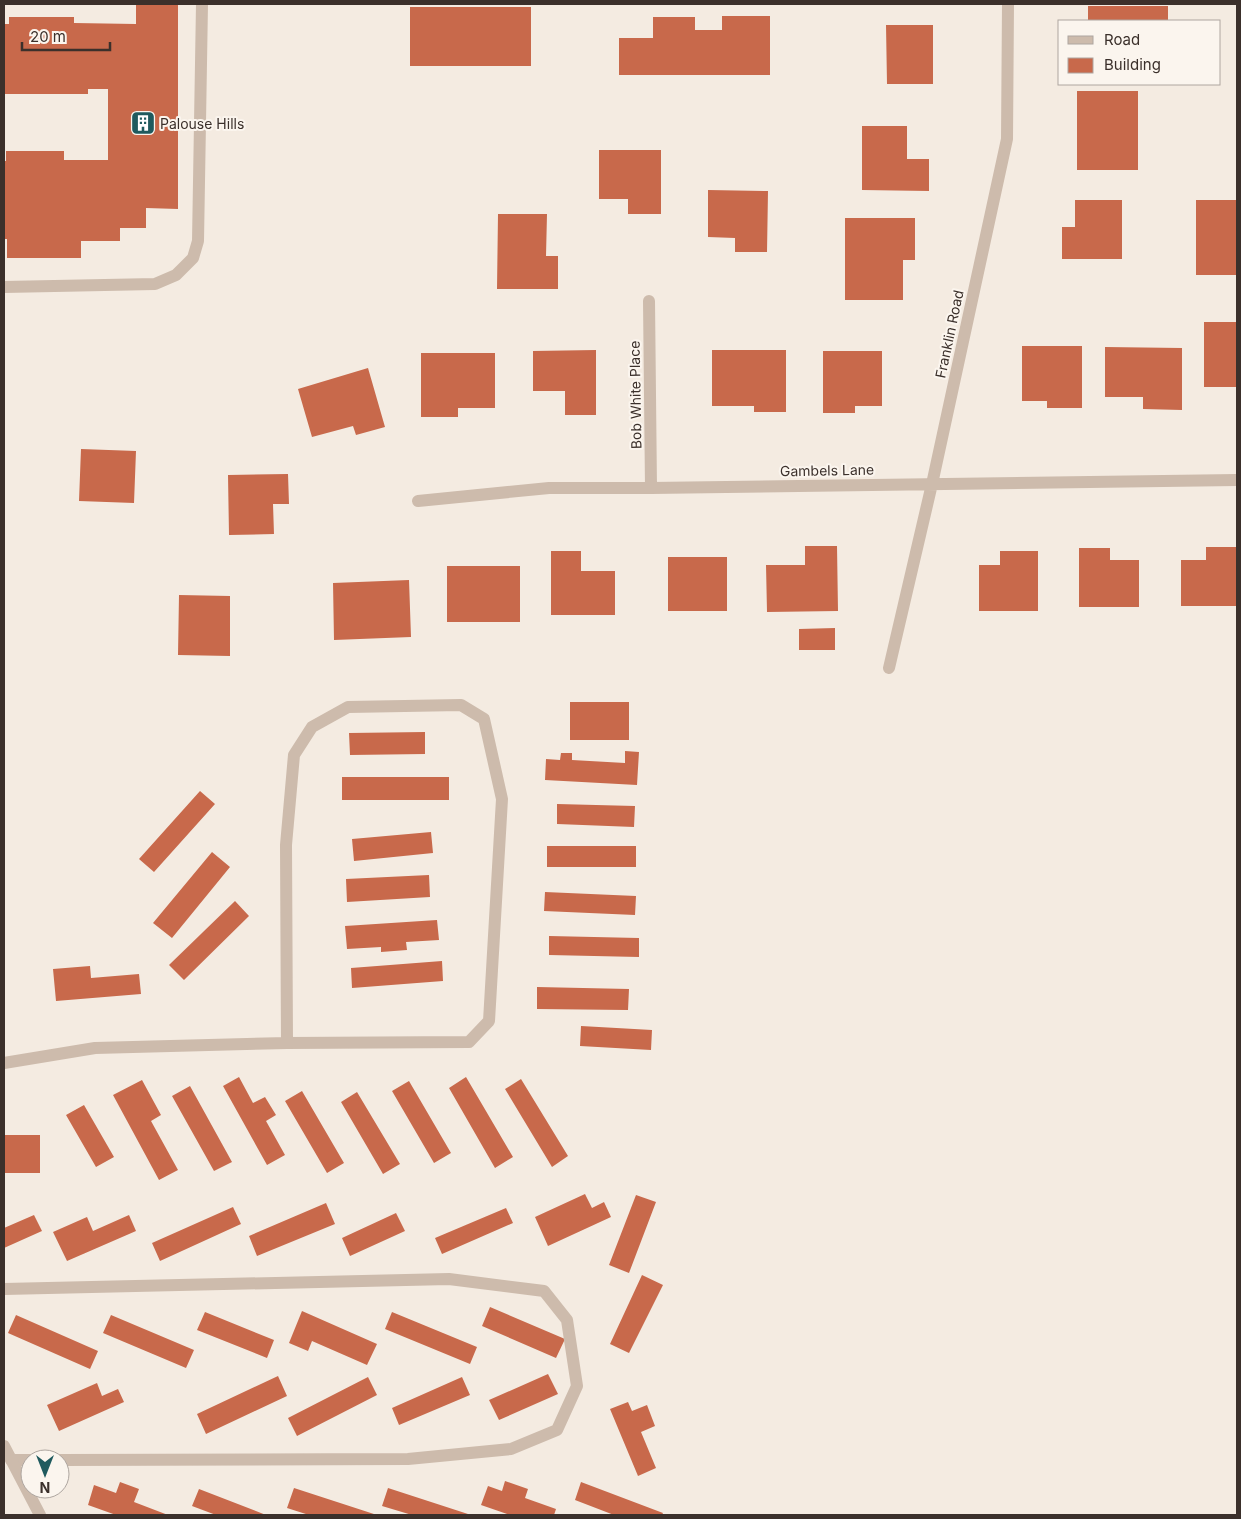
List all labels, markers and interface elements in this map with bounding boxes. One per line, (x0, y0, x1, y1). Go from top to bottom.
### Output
scale bar (22, 20, 110, 52)
legend (1058, 20, 1221, 85)
text: 20 m (30, 27, 66, 46)
text: Road (1104, 30, 1140, 49)
text: Building (1104, 55, 1161, 74)
building icon: Palouse Hills (130, 110, 156, 136)
place label: Palouse Hills (160, 115, 244, 132)
street label: Franklin Road (931, 288, 967, 380)
street label: Bob White Place (626, 341, 644, 449)
street label: Gambels Lane (780, 461, 874, 479)
north arrow (20, 1449, 70, 1499)
text: N (40, 1479, 50, 1496)

